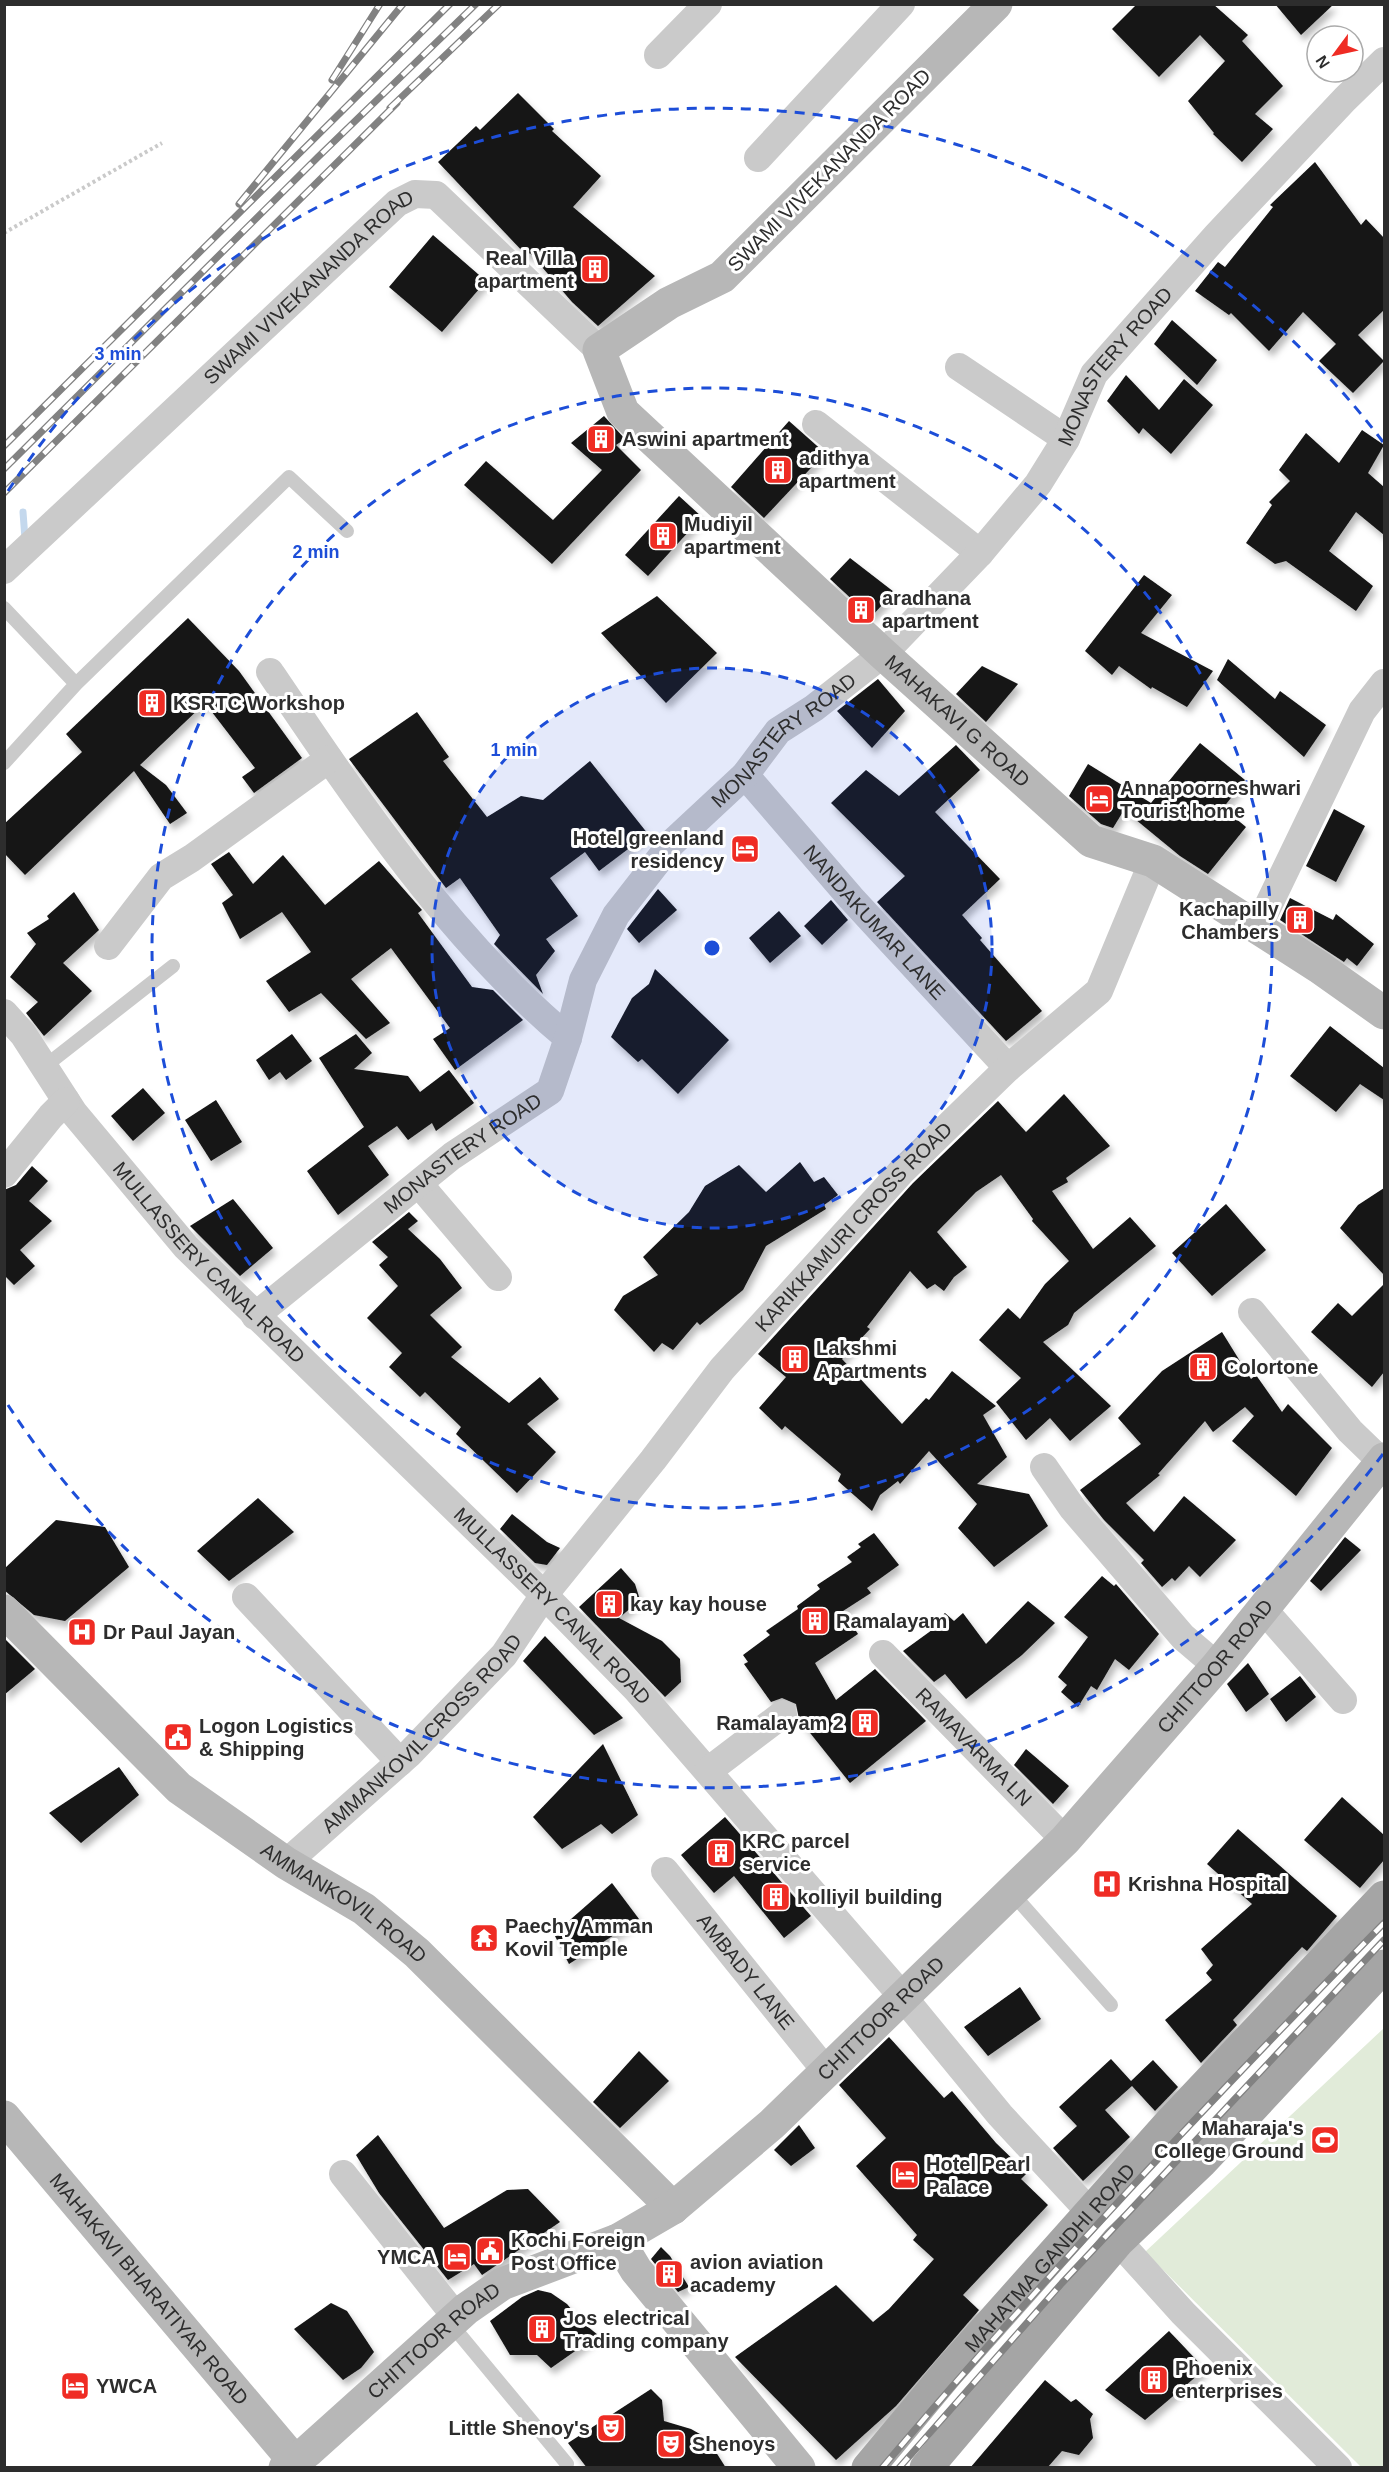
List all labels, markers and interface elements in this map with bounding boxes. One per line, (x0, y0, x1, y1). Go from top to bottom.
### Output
north arrow (1305, 24, 1365, 84)
text: N (1313, 52, 1333, 71)
street label: SWAMI VIVEKANANDA ROAD (723, 64, 935, 276)
street label: SWAMI VIVEKANANDA ROAD (199, 186, 417, 389)
place label: Real Villa apartment (477, 247, 575, 292)
building icon: Real Villa apartment (579, 253, 611, 285)
street label: MONASTERY ROAD (1053, 283, 1177, 449)
text: 3 min (94, 344, 142, 364)
building icon: Aswini apartment (585, 423, 617, 455)
place label: Aswini apartment (622, 428, 789, 450)
place label: adithya apartment (799, 447, 896, 492)
building icon: adithya apartment (762, 454, 794, 486)
place label: Mudiyil apartment (684, 513, 781, 558)
building icon: Mudiyil apartment (647, 520, 679, 552)
text: 2 min (292, 542, 340, 562)
place label: aradhana apartment (882, 587, 979, 632)
building icon: aradhana apartment (845, 594, 877, 626)
street label: MAHAKAVI G ROAD (881, 650, 1034, 791)
street label: MONASTERY ROAD (707, 669, 860, 812)
building icon: KSRTC Workshop (136, 687, 168, 719)
place label: KSRTC Workshop (173, 692, 345, 714)
text: 1 min (490, 740, 538, 760)
place label: Annapoorneshwari Tourist home (1120, 777, 1301, 822)
hotel icon: Annapoorneshwari Tourist home (1083, 783, 1115, 815)
place label: Hotel greenland residency (573, 827, 725, 872)
hotel icon: Hotel greenland residency (729, 833, 761, 865)
street label: NANDAKUMAR LANE (799, 840, 950, 1004)
place label: Kachapilly Chambers (1179, 898, 1280, 943)
building icon: Kachapilly Chambers (1284, 904, 1316, 936)
centre of rings (702, 938, 722, 958)
street label: MONASTERY ROAD (379, 1089, 546, 1218)
street label: KARIKKAMURI CROSS ROAD (751, 1118, 956, 1336)
street label: MULLASSERY CANAL ROAD (109, 1158, 309, 1367)
place label: Lakshmi Apartments (816, 1337, 927, 1382)
building icon: Lakshmi Apartments (779, 1343, 811, 1375)
building icon: Colortone (1187, 1351, 1219, 1383)
place label: Colortone (1224, 1356, 1318, 1378)
street label: MULLASSERY CANAL ROAD (450, 1503, 655, 1709)
building icon: kay kay house (593, 1588, 625, 1620)
place label: kay kay house (630, 1593, 767, 1615)
street label: CHITTOOR ROAD (1153, 1595, 1277, 1737)
building icon: Ramalayam (799, 1605, 831, 1637)
place label: Ramalayam (836, 1610, 947, 1632)
hospital icon: Dr Paul Jayan (66, 1616, 98, 1648)
place label: Dr Paul Jayan (103, 1621, 235, 1643)
street label: AMMANKOVIL CROSS ROAD (317, 1630, 526, 1837)
street label: RAMAVARMA LN (911, 1683, 1036, 1810)
building icon: Ramalayam 2 (849, 1707, 881, 1739)
place label: Ramalayam 2 (716, 1712, 844, 1734)
place label: Logon Logistics & Shipping (199, 1715, 353, 1760)
public building icon: Logon Logistics & Shipping (162, 1721, 194, 1753)
place label: KRC parcel service (742, 1830, 850, 1875)
building icon: KRC parcel service (705, 1837, 737, 1869)
street label: AMMANKOVIL ROAD (257, 1838, 431, 1967)
hospital icon: Krishna Hospital (1091, 1868, 1123, 1900)
place label: Krishna Hospital (1128, 1873, 1287, 1895)
building icon: kolliyil building (760, 1881, 792, 1913)
place label: kolliyil building (797, 1886, 943, 1908)
street label: AMBADY LANE (693, 1909, 799, 2034)
place label: Paechy Amman Kovil Temple (505, 1915, 653, 1960)
temple icon: Paechy Amman Kovil Temple (468, 1922, 500, 1954)
street label: CHITTOOR ROAD (813, 1952, 949, 2085)
place label: Maharaja's College Ground (1154, 2117, 1304, 2162)
sports icon: Maharaja's College Ground (1309, 2124, 1341, 2156)
place label: Hotel Pearl Palace (926, 2153, 1030, 2198)
hotel icon: Hotel Pearl Palace (889, 2159, 921, 2191)
street label: MAHATMA GANDHI ROAD (960, 2159, 1139, 2356)
street label: MAHAKAVI BHARATIYAR ROAD (45, 2169, 253, 2409)
place label: Kochi Foreign Post Office (511, 2229, 645, 2274)
public building icon: Kochi Foreign Post Office (474, 2235, 506, 2267)
hotel icon: YMCA (441, 2241, 473, 2273)
place label: YMCA (377, 2246, 436, 2268)
place label: avion aviation academy (690, 2251, 823, 2296)
building icon: avion aviation academy (653, 2258, 685, 2290)
street label: CHITTOOR ROAD (363, 2278, 504, 2403)
place label: Jos electrical Trading company (563, 2307, 729, 2352)
building icon: Jos electrical Trading company (526, 2313, 558, 2345)
place label: Phoenix enterprises (1175, 2357, 1283, 2402)
building icon: Phoenix enterprises (1138, 2364, 1170, 2396)
hotel icon: YWCA (59, 2370, 91, 2402)
place label: YWCA (96, 2375, 157, 2397)
theatre icon: Little Shenoy's (595, 2412, 627, 2444)
place label: Little Shenoy's (449, 2417, 590, 2439)
theatre icon: Shenoys (655, 2428, 687, 2460)
place label: Shenoys (692, 2433, 775, 2455)

